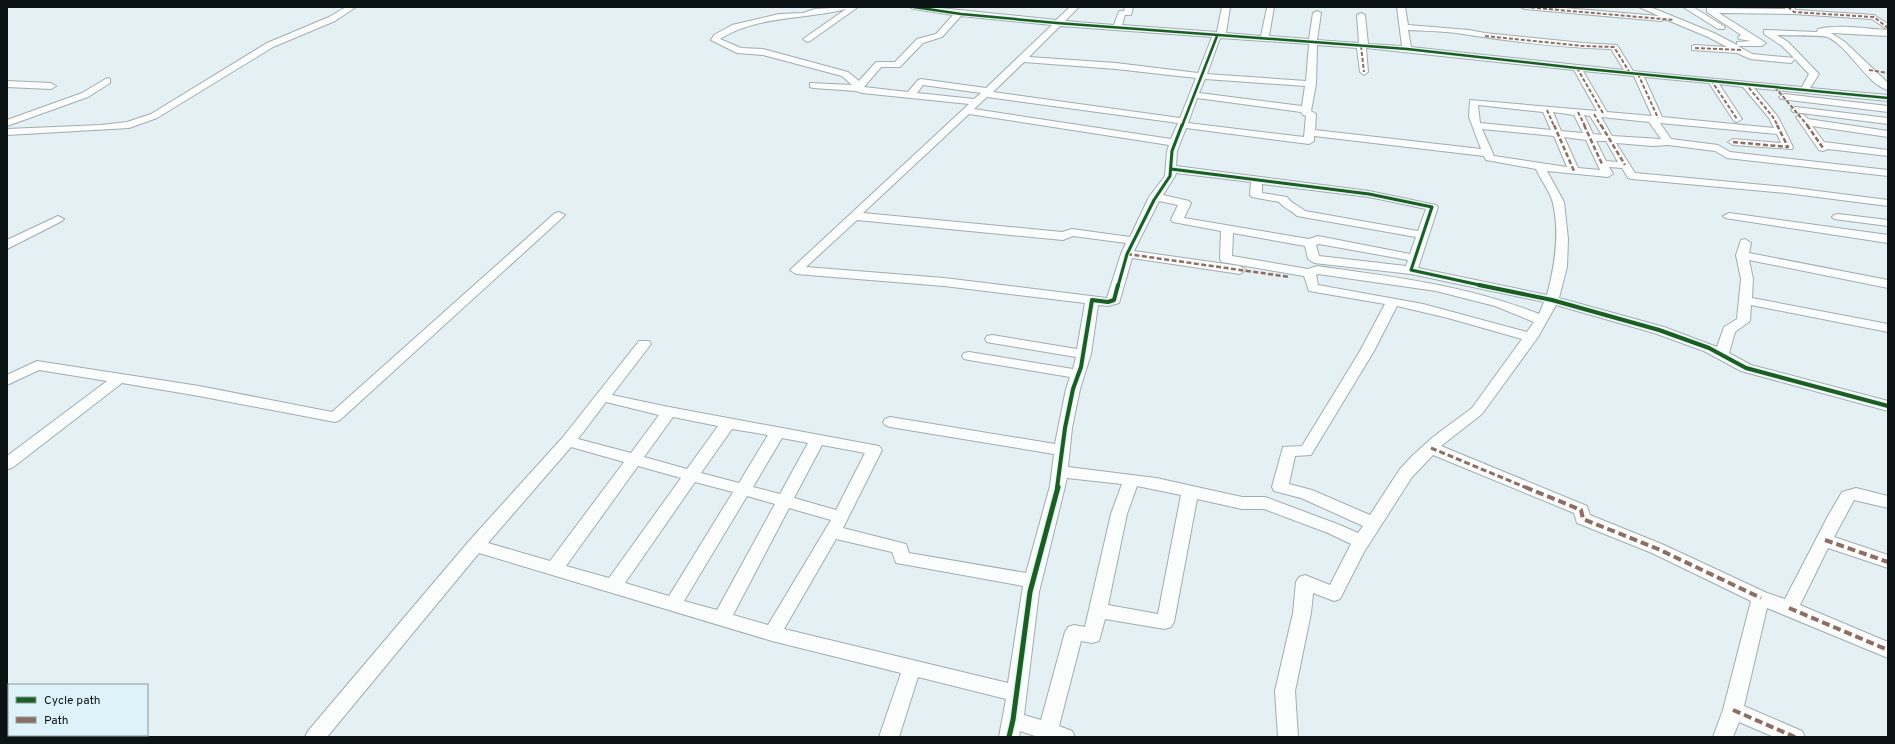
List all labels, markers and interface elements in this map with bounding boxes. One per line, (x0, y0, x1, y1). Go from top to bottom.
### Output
legend (8, 684, 148, 736)
text: Cycle path (44, 693, 101, 709)
text: Path (44, 713, 69, 729)

